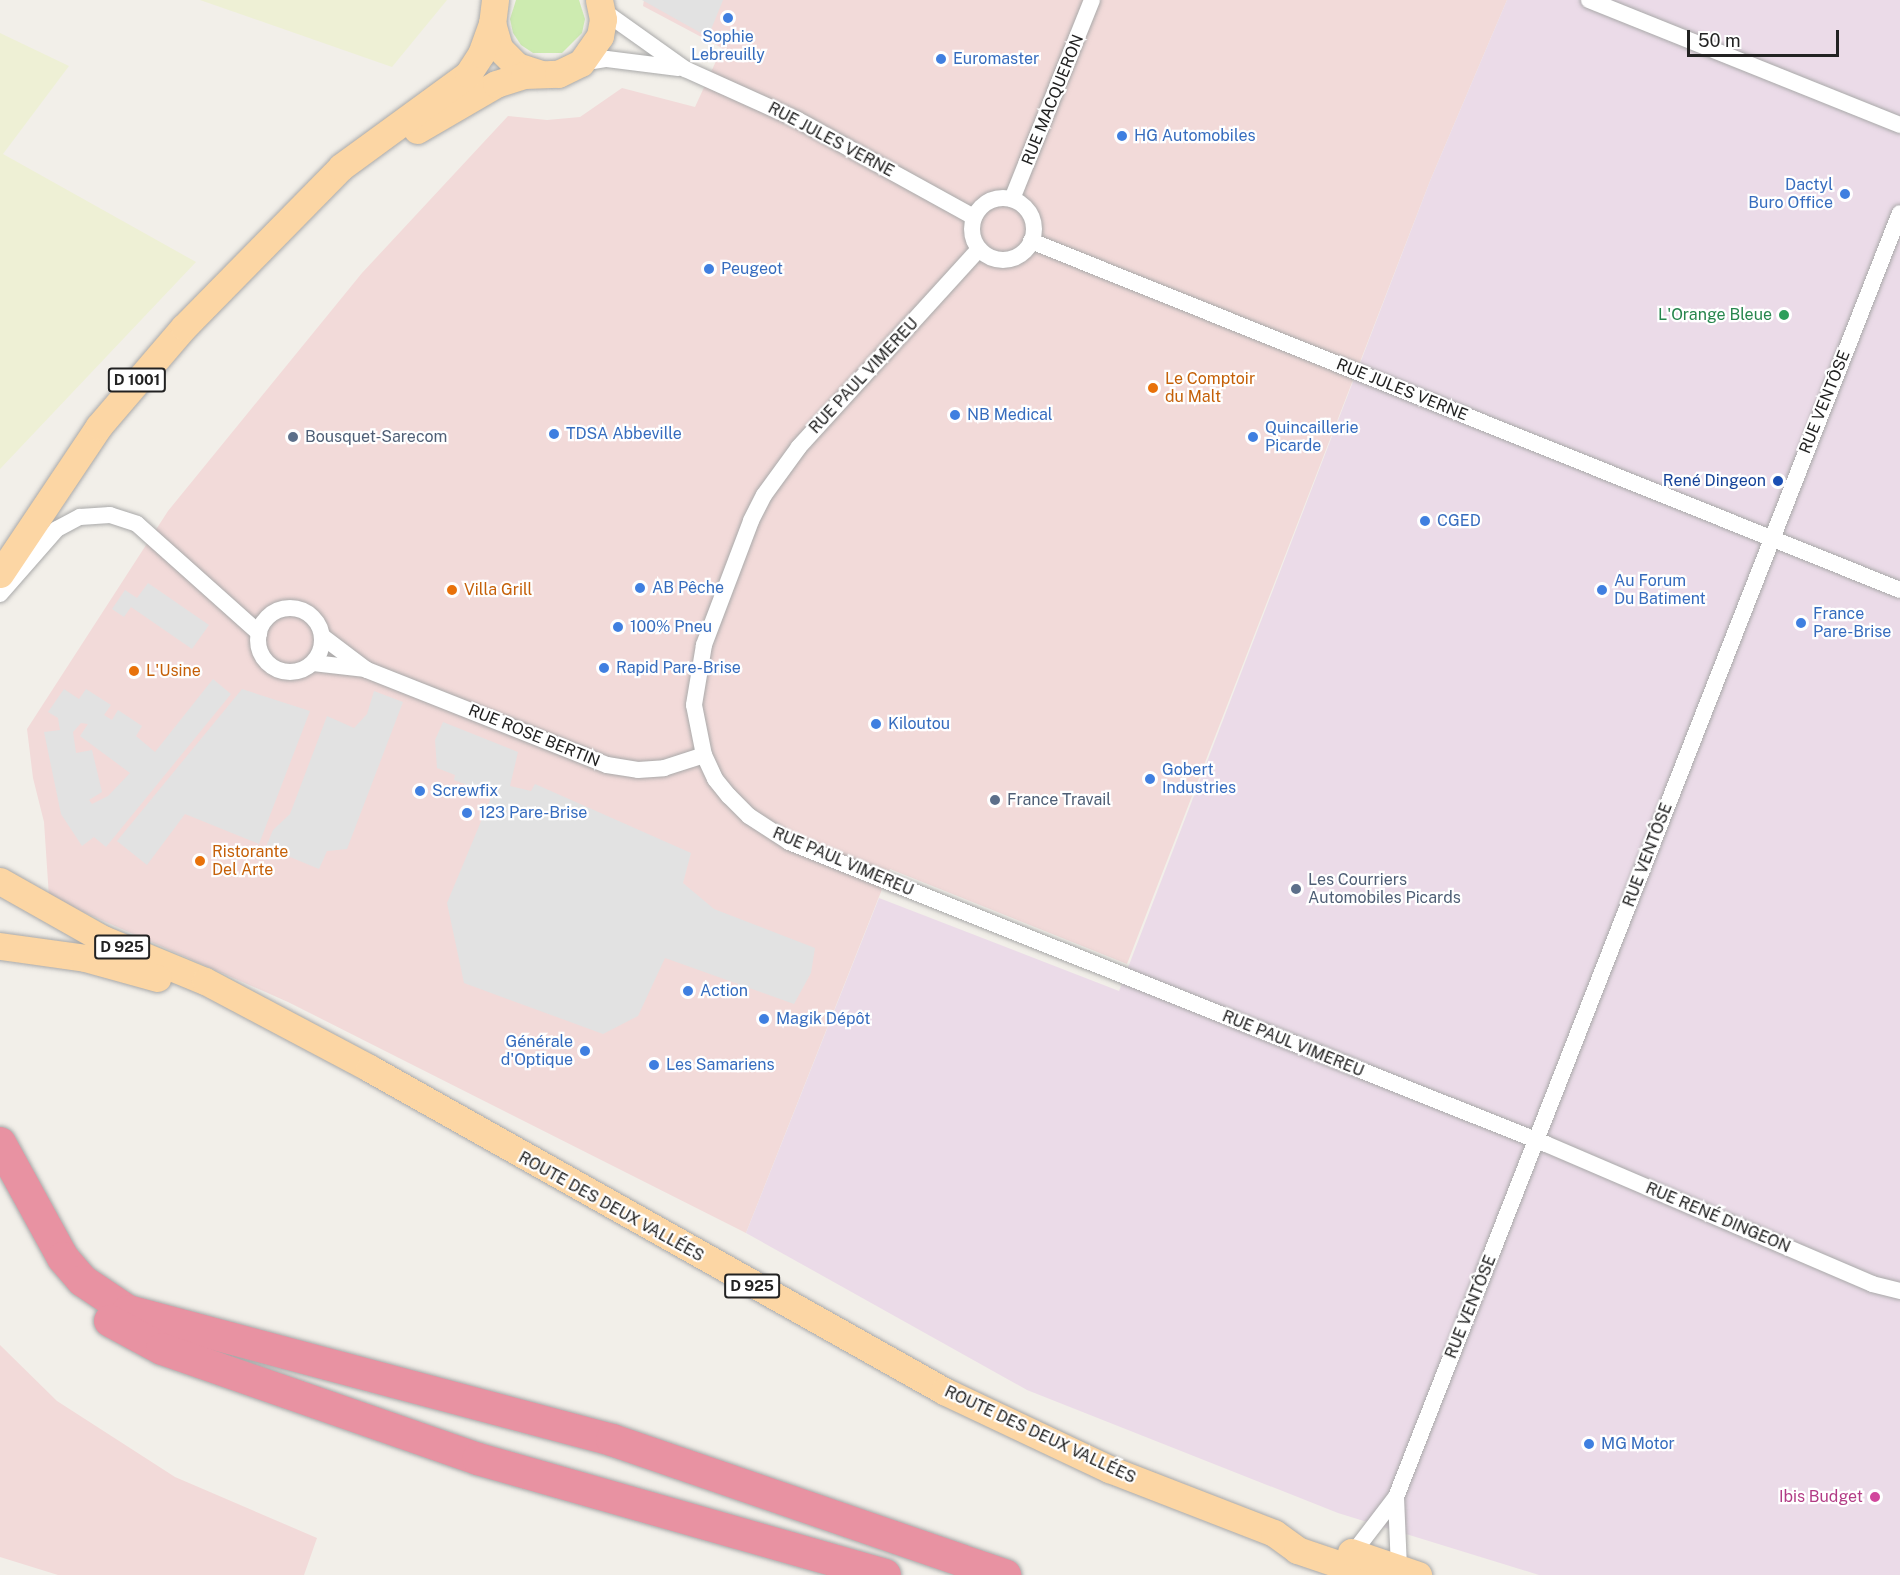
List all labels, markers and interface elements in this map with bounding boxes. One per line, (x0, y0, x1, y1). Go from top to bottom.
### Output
marker: Sophie Lebreuilly (721, 11, 735, 25)
scale bar (1690, 18, 1842, 56)
place label: Sophie Lebreuilly (691, 27, 765, 65)
text: 50 m (1698, 30, 1741, 51)
street label: RUE MACQUERON (1018, 32, 1088, 168)
place label: Euromaster (953, 49, 1039, 69)
marker: Euromaster (934, 52, 948, 66)
street label: RUE JULES VERNE (765, 99, 897, 181)
place label: HG Automobiles (1134, 126, 1255, 146)
marker: HG Automobiles (1115, 129, 1129, 143)
place label: Dactyl Buro Office (1748, 175, 1833, 213)
marker: Dactyl Buro Office (1838, 187, 1852, 201)
place label: Peugeot (721, 259, 783, 279)
marker: Peugeot (702, 262, 716, 276)
place label: L'Orange Bleue (1658, 305, 1772, 325)
marker: L'Orange Bleue (1777, 308, 1791, 322)
street label: RUE PAUL VIMEREU (805, 314, 923, 438)
street label: RUE VENTÔSE (1795, 347, 1855, 457)
street label: RUE JULES VERNE (1333, 355, 1471, 425)
road number: D 1001 (107, 368, 167, 392)
place label: Le Comptoir du Malt (1165, 369, 1255, 407)
marker: Le Comptoir du Malt (1146, 381, 1160, 395)
place label: NB Medical (967, 405, 1053, 425)
marker: NB Medical (948, 408, 962, 422)
place label: Quincaillerie Picarde (1265, 418, 1359, 456)
place label: TDSA Abbeville (566, 424, 682, 444)
place label: Bousquet-Sarecom (305, 427, 447, 447)
marker: TDSA Abbeville (547, 427, 561, 441)
marker: Bousquet-Sarecom (286, 430, 300, 444)
marker: Quincaillerie Picarde (1246, 430, 1260, 444)
place label: René Dingeon (1663, 471, 1766, 491)
marker: René Dingeon (1771, 474, 1785, 488)
place label: CGED (1437, 511, 1481, 531)
marker: CGED (1418, 514, 1432, 528)
place label: Au Forum Du Batiment (1614, 571, 1706, 609)
place label: AB Pêche (652, 578, 724, 598)
place label: Villa Grill (464, 580, 532, 600)
marker: AB Pêche (633, 581, 647, 595)
marker: Villa Grill (445, 583, 459, 597)
marker: Au Forum Du Batiment (1595, 583, 1609, 597)
place label: France Pare-Brise (1813, 604, 1891, 642)
marker: France Pare-Brise (1794, 616, 1808, 630)
place label: 100% Pneu (630, 617, 712, 637)
marker: 100% Pneu (611, 620, 625, 634)
place label: Rapid Pare-Brise (616, 658, 741, 678)
place label: L'Usine (146, 661, 201, 681)
marker: Rapid Pare-Brise (597, 661, 611, 675)
marker: L'Usine (127, 664, 141, 678)
street label: RUE ROSE BERTIN (465, 701, 603, 771)
place label: Kiloutou (888, 714, 950, 734)
marker: Kiloutou (869, 717, 883, 731)
place label: Gobert Industries (1162, 760, 1236, 798)
marker: Gobert Industries (1143, 772, 1157, 786)
place label: Screwfix (432, 781, 498, 801)
marker: Screwfix (413, 784, 427, 798)
place label: France Travail (1007, 790, 1111, 810)
marker: France Travail (988, 793, 1002, 807)
street label: RUE VENTÔSE (1619, 800, 1677, 910)
place label: 123 Pare-Brise (479, 803, 587, 823)
marker: 123 Pare-Brise (460, 806, 474, 820)
street label: RUE PAUL VIMEREU (770, 824, 916, 900)
place label: Ristorante Del Arte (212, 842, 288, 880)
marker: Ristorante Del Arte (193, 854, 207, 868)
place label: Les Courriers Automobiles Picards (1308, 870, 1461, 908)
marker: Les Courriers Automobiles Picards (1289, 882, 1303, 896)
road number: D 925 (94, 935, 150, 959)
place label: Action (700, 981, 748, 1001)
marker: Action (681, 984, 695, 998)
street label: RUE PAUL VIMEREU (1219, 1007, 1367, 1081)
place label: Magik Dépôt (776, 1009, 870, 1029)
marker: Magik Dépôt (757, 1012, 771, 1026)
place label: Générale d'Optique (501, 1032, 573, 1070)
marker: Générale d'Optique (578, 1044, 592, 1058)
place label: Les Samariens (666, 1055, 775, 1075)
marker: Les Samariens (647, 1058, 661, 1072)
street label: ROUTE DES DEUX VALLÉES (515, 1148, 707, 1266)
street label: RUE RENÉ DINGEON (1643, 1179, 1793, 1257)
street label: RUE VENTÔSE (1441, 1252, 1501, 1362)
road number: D 925 (724, 1274, 780, 1298)
street label: ROUTE DES DEUX VALLÉES (941, 1382, 1139, 1488)
place label: MG Motor (1601, 1434, 1675, 1454)
marker: MG Motor (1582, 1437, 1596, 1451)
place label: Ibis Budget (1779, 1487, 1863, 1507)
marker: Ibis Budget (1868, 1490, 1882, 1504)

